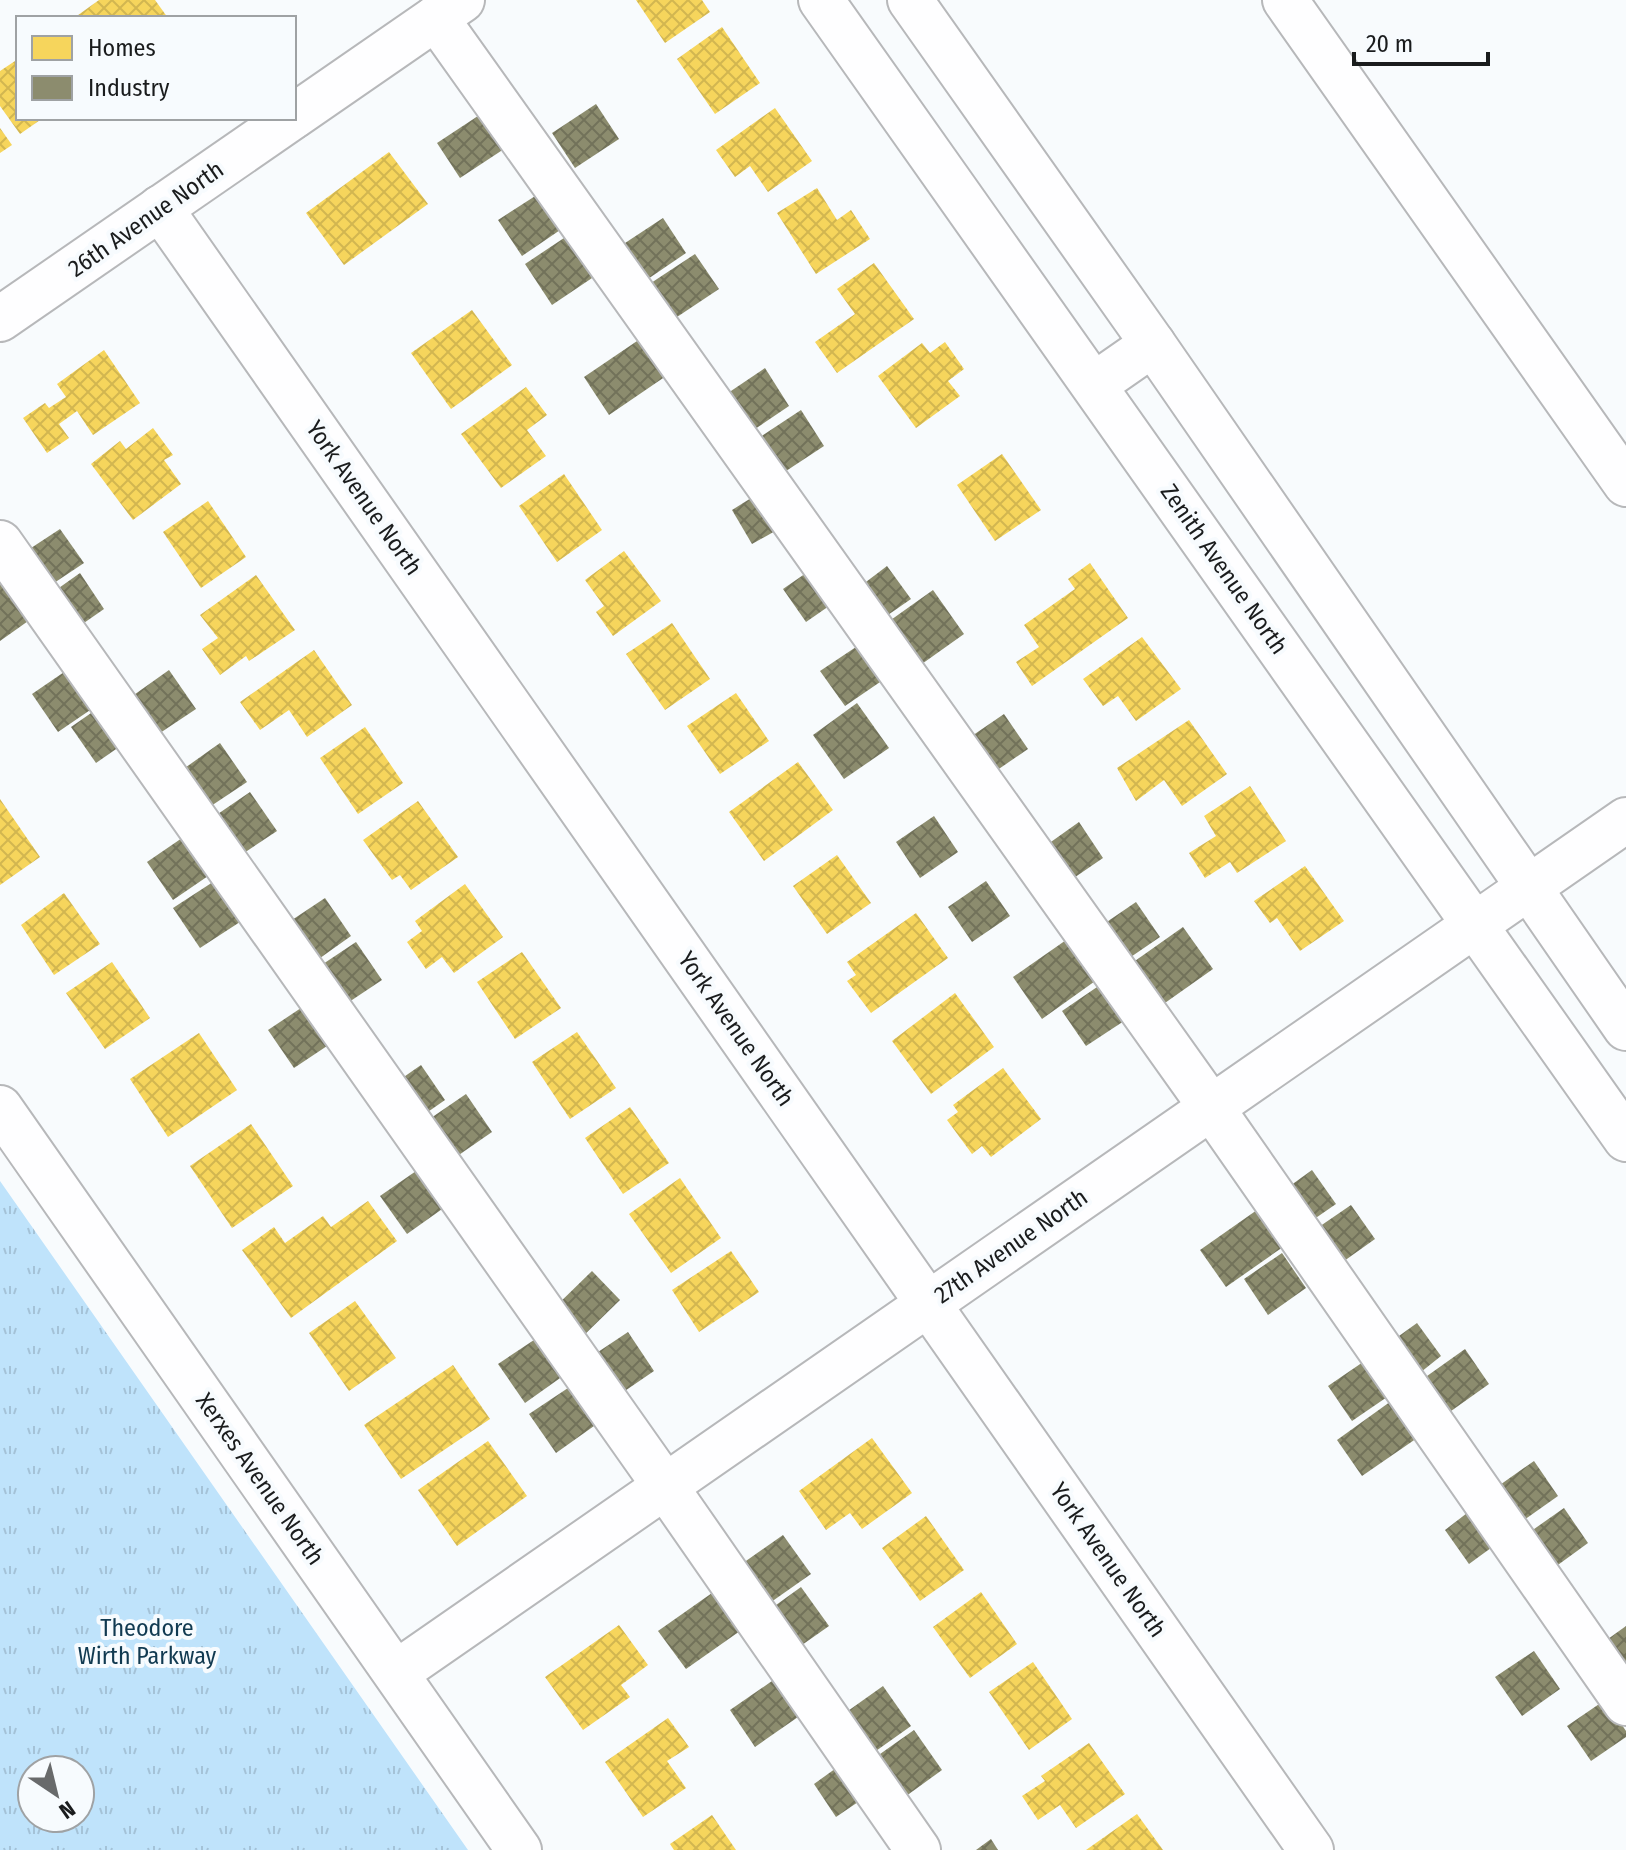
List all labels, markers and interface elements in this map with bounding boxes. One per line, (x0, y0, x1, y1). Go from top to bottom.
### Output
legend (16, 16, 296, 120)
scale bar (1354, 16, 1488, 66)
text: 20 m (1366, 30, 1413, 58)
text: Homes (88, 34, 156, 62)
text: Industry (88, 74, 170, 102)
street label: 26th Avenue North (63, 155, 229, 283)
street label: York Avenue North (300, 415, 428, 581)
street label: Zenith Avenue North (1155, 479, 1293, 659)
street label: York Avenue North (672, 946, 800, 1112)
street label: 27th Avenue North (929, 1183, 1093, 1309)
street label: Xerxes Avenue North (190, 1388, 330, 1570)
street label: York Avenue North (1044, 1477, 1172, 1643)
park label: Theodore Wirth Parkway (78, 1614, 217, 1670)
north arrow (16, 1754, 96, 1834)
text: N (54, 1795, 80, 1825)

